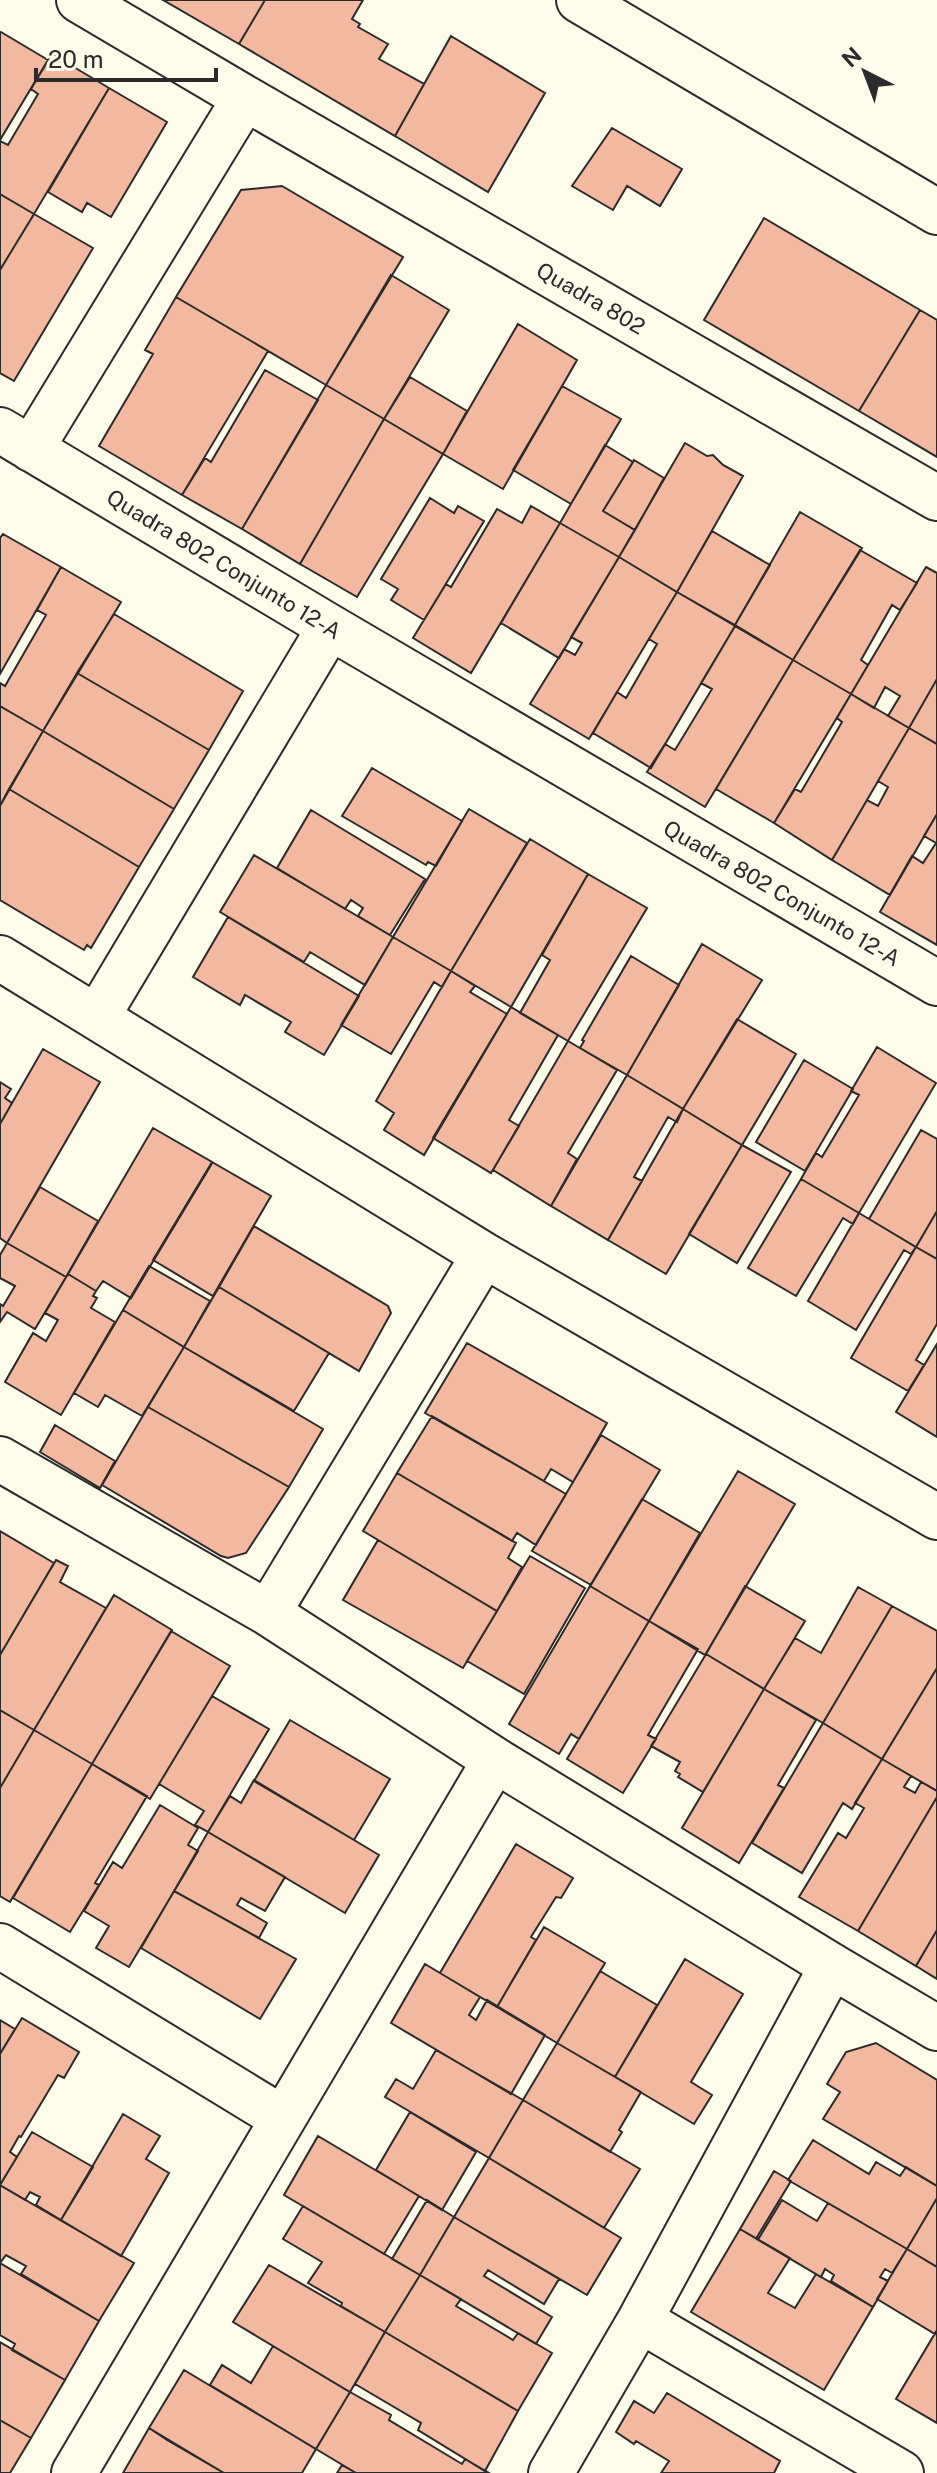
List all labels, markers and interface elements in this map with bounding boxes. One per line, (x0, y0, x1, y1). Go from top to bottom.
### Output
scale bar (36, 32, 216, 82)
north arrow (825, 32, 905, 112)
text: N (837, 42, 867, 73)
text: 20 m (48, 45, 104, 73)
street label: Quadra 802 (532, 256, 650, 340)
street label: Quadra 802 Conjunto 12-A (102, 484, 346, 644)
street label: Quadra 802 Conjunto 12-A (659, 815, 905, 971)

